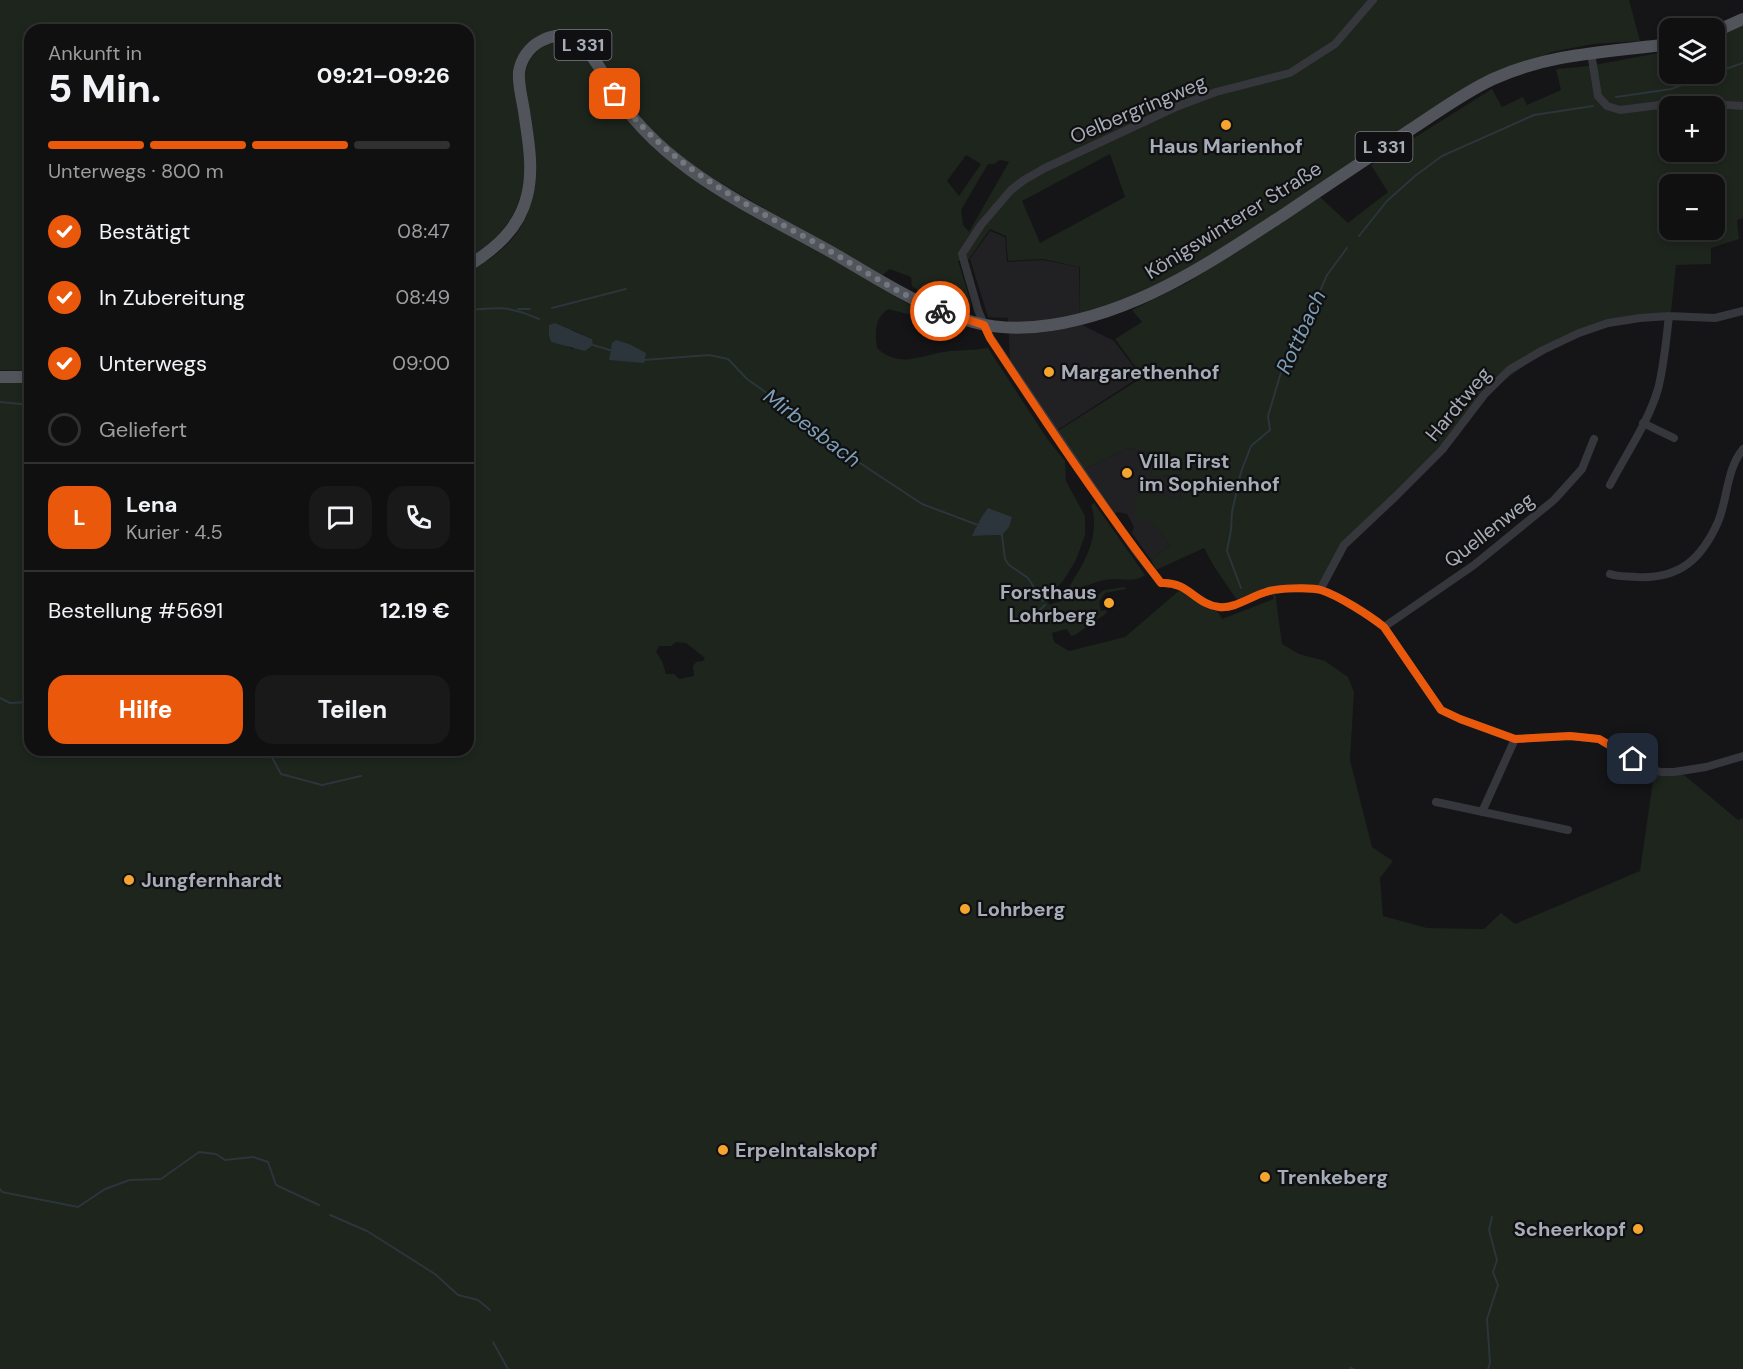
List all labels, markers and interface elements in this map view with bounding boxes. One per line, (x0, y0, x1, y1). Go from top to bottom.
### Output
map controls (1659, 18, 1725, 240)
button: layers (1659, 18, 1725, 84)
road number: L 331 (554, 30, 612, 60)
text: Ankunft in (48, 40, 142, 66)
text: 09:21–09:26 (317, 61, 450, 90)
text: 5 Min. (48, 63, 161, 114)
pin (589, 68, 640, 119)
street label: Oelbergringweg (1066, 69, 1210, 149)
icon: bag (598, 77, 631, 110)
button: + (1659, 96, 1725, 162)
marker: Haus Marienhof (1219, 118, 1233, 132)
road number: L 331 (1356, 132, 1412, 162)
place label: Haus Marienhof (1149, 133, 1303, 159)
street label: Königswinterer Straße (1140, 155, 1326, 285)
text: Unterwegs · 800 m (48, 158, 224, 184)
button: − (1659, 174, 1725, 240)
icon: check (48, 215, 81, 248)
text: Bestätigt (99, 217, 190, 246)
text: 08:47 (397, 218, 450, 244)
icon: check (48, 281, 81, 314)
courier (910, 281, 970, 341)
text: In Zubereitung (99, 283, 245, 312)
text: 08:49 (395, 284, 450, 310)
water label: Rottbach (1269, 286, 1333, 378)
icon: bike (924, 295, 957, 328)
icon: check (48, 347, 81, 380)
text: Unterwegs (99, 349, 207, 378)
text: 09:00 (392, 350, 450, 376)
place label: Margarethenhof (1061, 359, 1219, 385)
street label: Hardtweg (1419, 361, 1497, 447)
marker: Margarethenhof (1042, 365, 1056, 379)
water label: Mirbesbach (758, 382, 866, 474)
text: Geliefert (99, 415, 187, 444)
place label: Villa First im Sophienhof (1139, 448, 1280, 497)
marker: Villa First im Sophienhof (1120, 466, 1134, 480)
button: chat (309, 486, 372, 549)
button: phone (387, 486, 450, 549)
street label: Quellenweg (1439, 487, 1539, 573)
text: Lena (126, 490, 178, 519)
text: L (73, 503, 86, 532)
text: Kurier · 4.5 (126, 519, 223, 545)
place label: Forsthaus Lohrberg (1000, 579, 1097, 628)
text: Bestellung #5691 (48, 596, 223, 625)
text: 12.19 € (380, 596, 450, 625)
marker: Forsthaus Lohrberg (1102, 596, 1116, 610)
button: Hilfe (48, 675, 243, 744)
button: Teilen (255, 675, 450, 744)
pin (1607, 733, 1658, 784)
icon: home (1616, 742, 1649, 775)
place label: Jungfernhardt (141, 867, 282, 893)
marker: Jungfernhardt (122, 873, 136, 887)
place label: Lohrberg (977, 896, 1066, 922)
marker: Lohrberg (958, 902, 972, 916)
place label: Erpelntalskopf (735, 1137, 877, 1163)
marker: Erpelntalskopf (716, 1143, 730, 1157)
place label: Trenkeberg (1277, 1164, 1388, 1190)
marker: Trenkeberg (1258, 1170, 1272, 1184)
place label: Scheerkopf (1514, 1216, 1626, 1242)
marker: Scheerkopf (1631, 1222, 1645, 1236)

